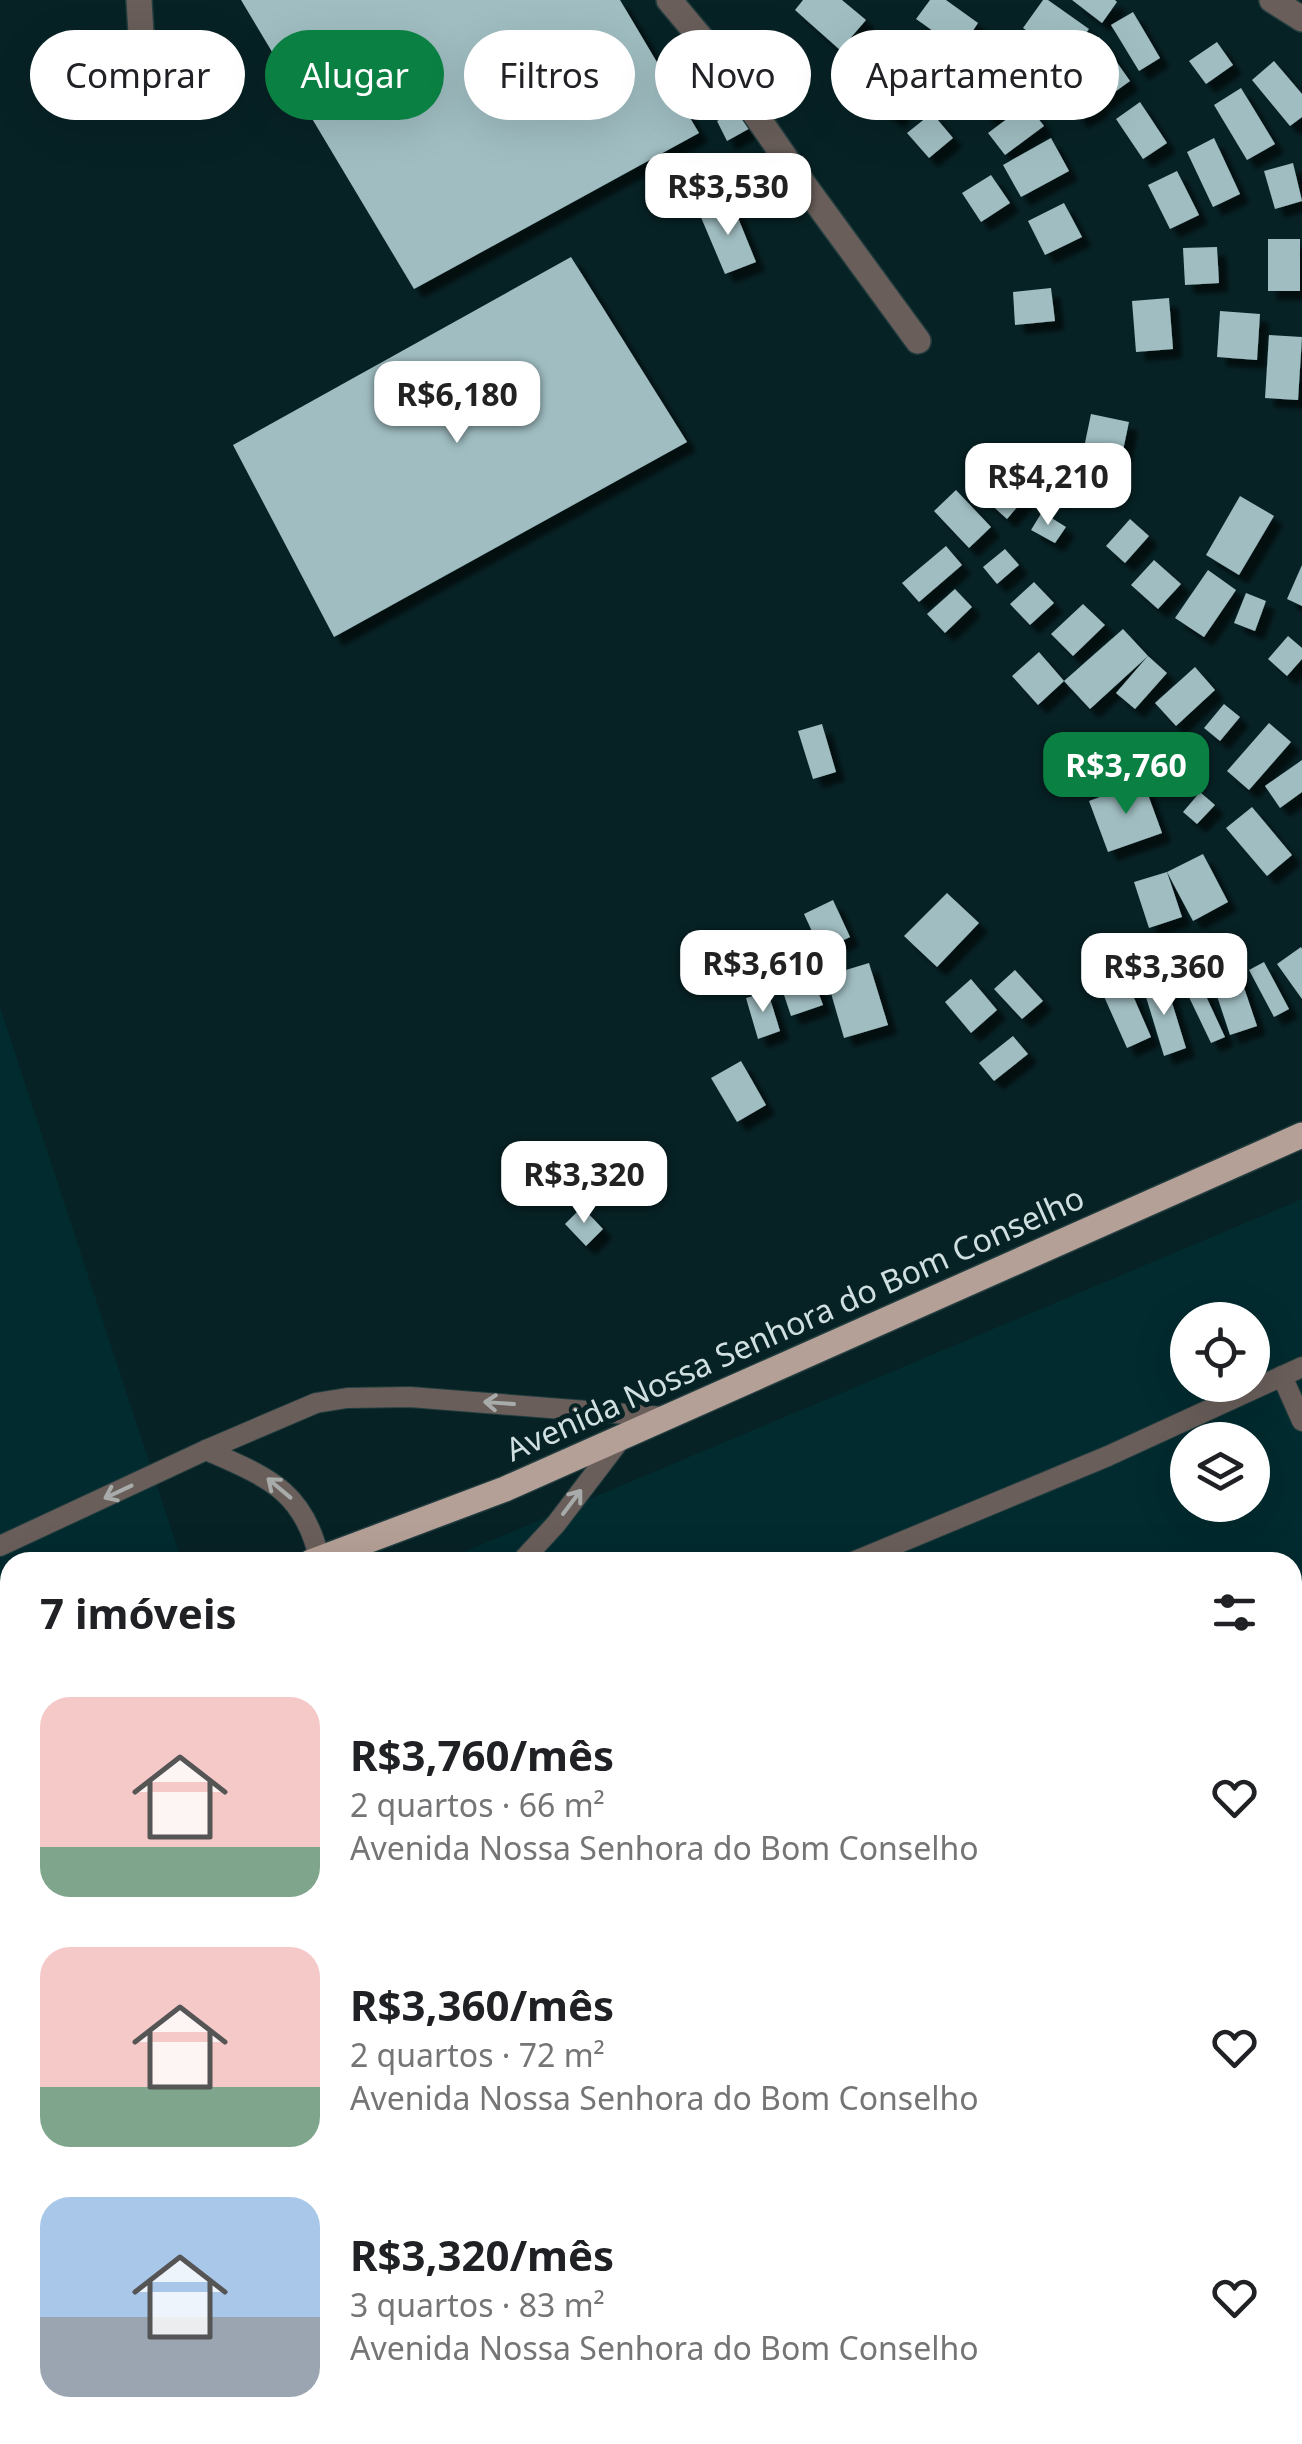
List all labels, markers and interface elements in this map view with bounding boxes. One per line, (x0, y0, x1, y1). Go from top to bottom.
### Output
chip: Comprar (30, 30, 245, 120)
chip: Alugar (265, 30, 444, 120)
chip: Filtros (464, 30, 635, 120)
chip: Novo (655, 30, 811, 120)
chip: Apartamento (831, 30, 1119, 120)
pin: R$3,530 (636, 153, 820, 238)
text: R$3,530 (667, 164, 789, 207)
pin: R$6,180 (365, 361, 549, 446)
text: R$6,180 (396, 372, 518, 415)
pin: R$4,210 (956, 443, 1140, 528)
text: R$4,210 (987, 454, 1109, 497)
pin: R$3,760 (1034, 732, 1218, 817)
text: R$3,760 (1065, 743, 1187, 786)
pin: R$3,610 (671, 930, 855, 1015)
pin: R$3,360 (1072, 933, 1256, 1018)
text: R$3,610 (702, 941, 824, 984)
text: R$3,360 (1103, 944, 1225, 987)
pin: R$3,320 (492, 1141, 676, 1226)
text: R$3,320 (523, 1152, 645, 1195)
street label: Avenida Nossa Senhora do Bom Conselho (499, 1175, 1090, 1470)
map controls (1170, 1302, 1270, 1522)
button: locate (1170, 1302, 1270, 1402)
one-way arrow (484, 1393, 516, 1412)
button: layers (1170, 1422, 1270, 1522)
one-way arrow (267, 1477, 293, 1499)
one-way arrow (104, 1483, 134, 1502)
one-way arrow (562, 1489, 583, 1516)
text: 7 imóveis (40, 1584, 237, 1641)
icon: filters (1207, 1585, 1262, 1640)
text: R$3,760/mês (350, 1726, 614, 1783)
icon: home (120, 1737, 240, 1857)
icon: heart (1207, 1770, 1262, 1825)
text: 2 quartos · 66 m² (350, 1783, 605, 1826)
text: Avenida Nossa Senhora do Bom Conselho (350, 1826, 979, 1869)
text: R$3,360/mês (350, 1976, 614, 2033)
icon: home (120, 1987, 240, 2107)
icon: heart (1207, 2020, 1262, 2075)
text: 2 quartos · 72 m² (350, 2033, 605, 2076)
text: Avenida Nossa Senhora do Bom Conselho (350, 2076, 979, 2119)
text: R$3,320/mês (350, 2226, 614, 2283)
icon: home (120, 2237, 240, 2357)
icon: heart (1207, 2270, 1262, 2325)
text: 3 quartos · 83 m² (350, 2283, 605, 2326)
text: Avenida Nossa Senhora do Bom Conselho (350, 2326, 979, 2369)

